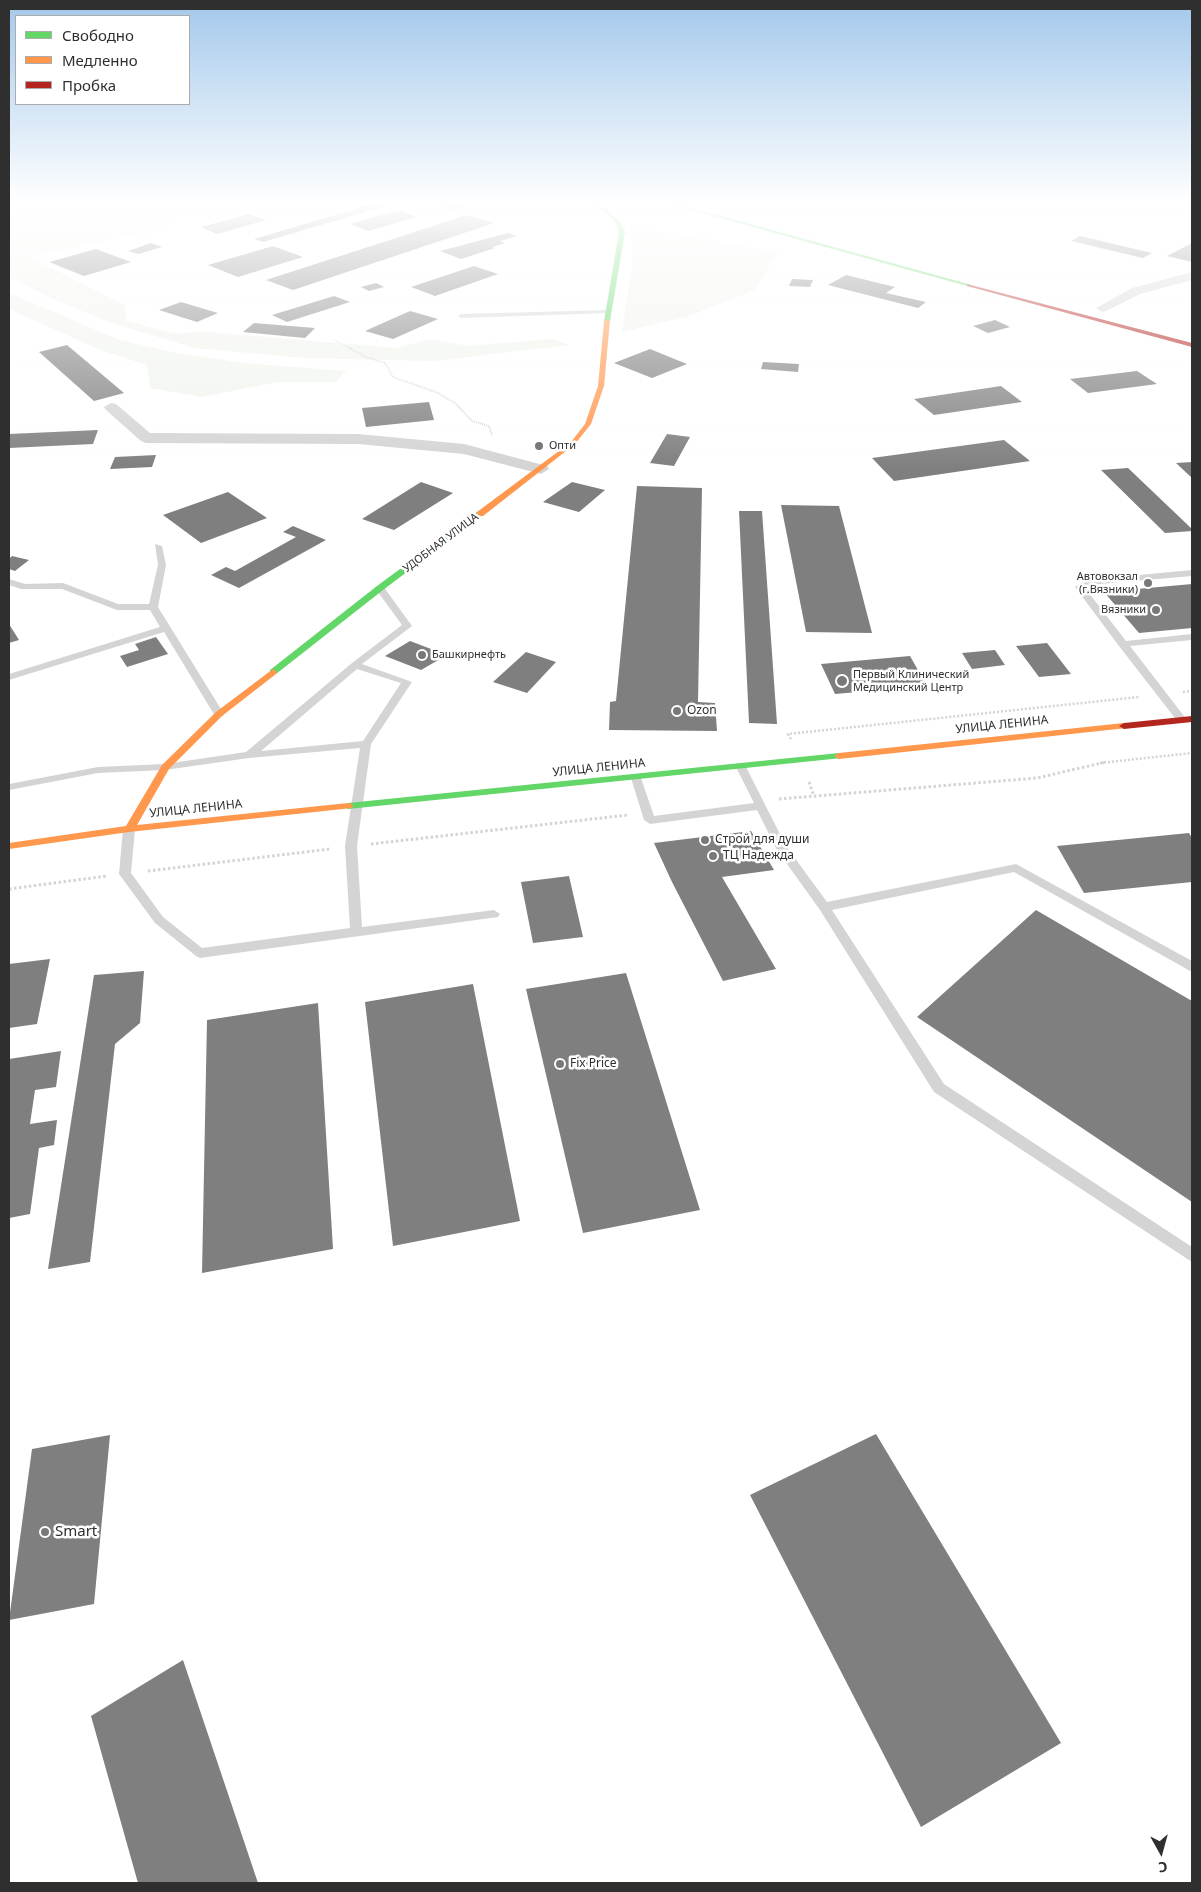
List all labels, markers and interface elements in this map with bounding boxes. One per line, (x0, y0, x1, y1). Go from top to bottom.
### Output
legend (15, 15, 190, 105)
text: Свободно (62, 25, 134, 45)
text: Медленно (62, 50, 138, 70)
text: Пробка (62, 75, 116, 95)
place label: Опти (549, 439, 576, 453)
marker: Опти (533, 440, 545, 452)
street label: УДОБНАЯ УЛИЦА (401, 510, 481, 576)
place label: Автовокзал (г.Вязники) (1077, 570, 1138, 596)
marker: Автовокзал (г.Вязники) (1142, 577, 1154, 589)
place label: Вязники (1101, 603, 1146, 617)
marker: Вязники (1150, 604, 1162, 616)
place label: Башкирнефть (432, 648, 506, 662)
marker: Башкирнефть (416, 649, 428, 661)
place label: Первый Клинический Медицинский Центр (853, 668, 969, 694)
marker: Первый Клинический Медицинский Центр (835, 674, 849, 688)
place label: Ozon (687, 704, 717, 718)
marker: Ozon (671, 705, 683, 717)
street label: УЛИЦА ЛЕНИНА (955, 713, 1049, 737)
street label: УЛИЦА ЛЕНИНА (552, 756, 646, 780)
street label: УЛИЦА ЛЕНИНА (149, 797, 243, 821)
place label: Строй для души (715, 833, 809, 847)
marker: Строй для души (699, 834, 711, 846)
place label: ТЦ Надежда (723, 849, 794, 863)
marker: ТЦ Надежда (707, 850, 719, 862)
place label: Fix Price (570, 1057, 617, 1071)
marker: Fix Price (554, 1058, 566, 1070)
place label: Smart (55, 1523, 97, 1541)
marker: Smart (39, 1526, 51, 1538)
north arrow (1136, 1827, 1186, 1877)
text: С (1157, 1857, 1169, 1877)

